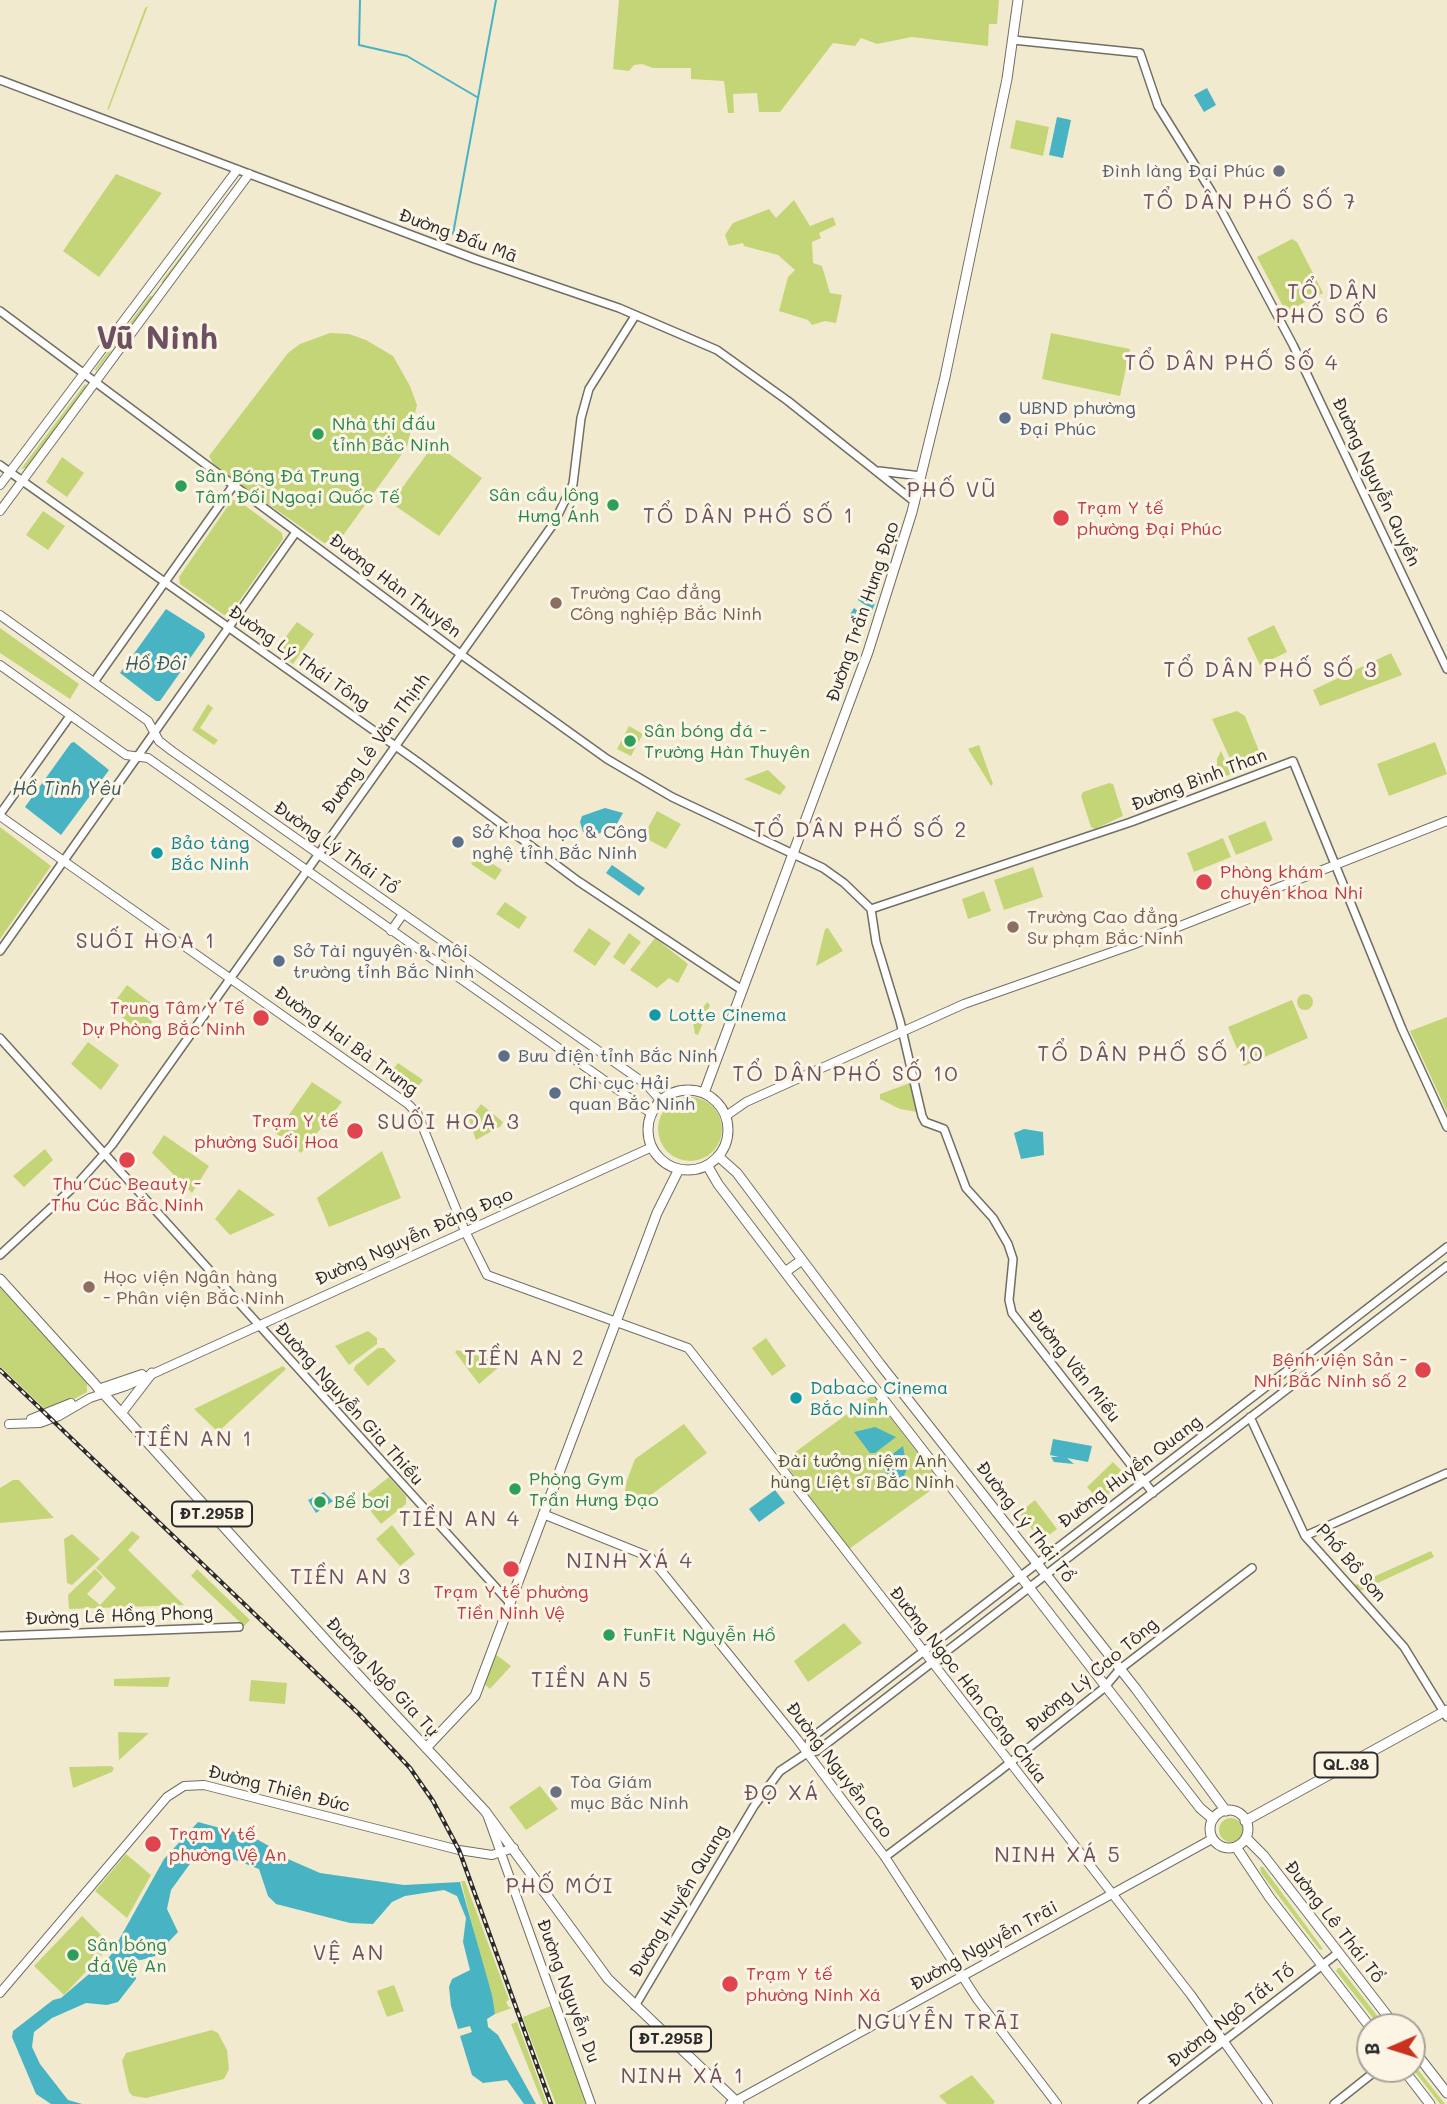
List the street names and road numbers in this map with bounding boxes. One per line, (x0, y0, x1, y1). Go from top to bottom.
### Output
street label: Đường Đấu Mã (396, 204, 520, 268)
street label: Đường Nguyễn Quyền (1327, 394, 1425, 570)
street label: Đường Trần Hưng Đạo (822, 519, 904, 705)
street label: Đường Hàn Thuyên (325, 529, 465, 643)
street label: Đường Lý Thái Tông (224, 601, 374, 715)
street label: Đường Lê Văn Thịnh (318, 669, 434, 819)
street label: Đường Bình Than (1128, 744, 1270, 816)
street label: Đường Lý Thái Tổ (269, 797, 403, 899)
street label: Đường Hai Bà Trưng (270, 982, 422, 1100)
street label: Đường Nguyễn Đăng Đạo (312, 1183, 516, 1291)
street label: Đường Văn Miếu (1023, 1305, 1125, 1427)
street label: Đường Nguyễn Gia Thiều (270, 1318, 428, 1490)
street label: Đường Huyền Quang (1054, 1411, 1206, 1533)
street label: Đường Lý Thái Tổ (971, 1457, 1079, 1587)
road number: ĐT.295B (172, 1502, 252, 1526)
street label: Phố Bồ Sơn (1311, 1520, 1391, 1606)
street label: Đường Ngọc Hân Công Chúa (884, 1582, 1052, 1788)
street label: Đường Lê Hồng Phong (25, 1602, 213, 1630)
street label: Đường Ngô Gia Tự (321, 1613, 443, 1741)
street label: Đường Lý Cao Tông (1022, 1613, 1162, 1737)
street label: Đường Nguyễn Cao (781, 1698, 897, 1842)
road number: QL.38 (1314, 1752, 1378, 1778)
street label: Đường Thiên Đức (206, 1761, 352, 1817)
street label: Đường Huyền Quang (625, 1821, 733, 1981)
street label: Đường Lê Thái Tổ (1279, 1856, 1389, 1988)
street label: Đường Nguyễn Trãi (906, 1896, 1062, 1996)
street label: Đường Nguyễn Du (532, 1916, 604, 2066)
street label: Đường Ngô Tất Tố (1163, 1960, 1299, 2072)
road number: ĐT.295B (631, 2026, 711, 2052)

